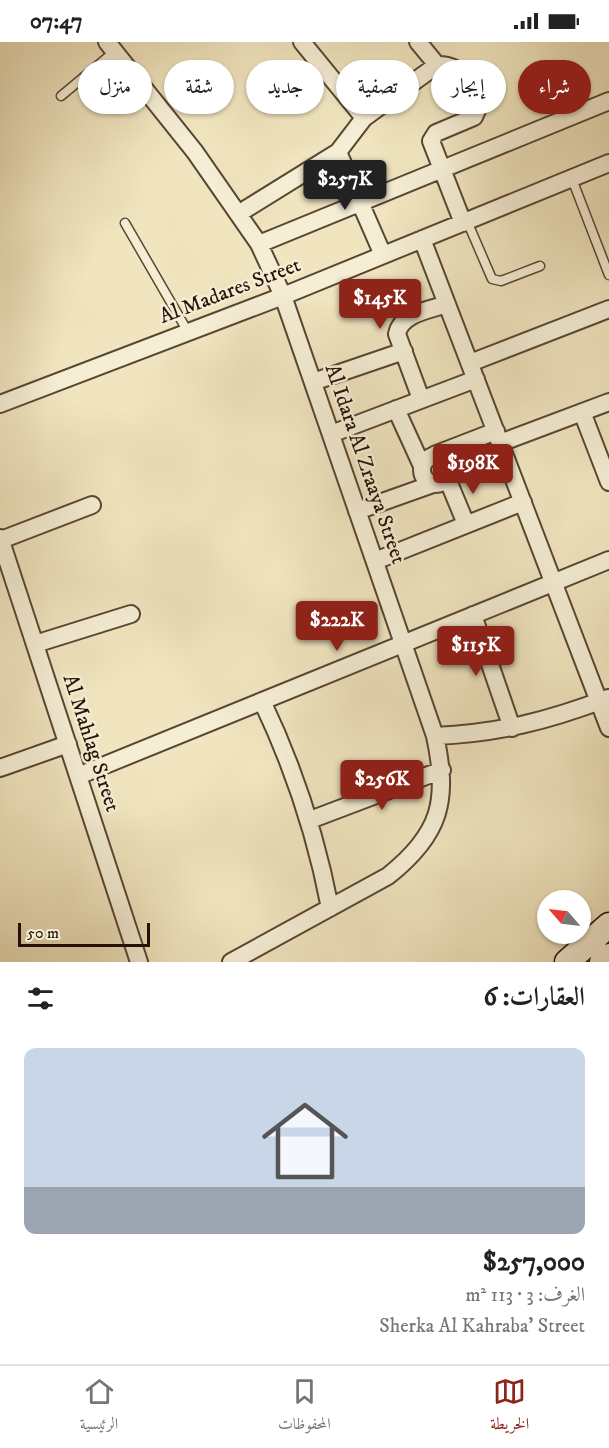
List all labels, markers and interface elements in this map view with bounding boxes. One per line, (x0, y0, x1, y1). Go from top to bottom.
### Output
text: 07:47 (30, 8, 83, 35)
chip: منزل (78, 60, 152, 114)
chip: شقة (164, 60, 234, 114)
chip: جديد (246, 60, 324, 114)
chip: تصفية (336, 60, 419, 114)
chip: إيجار (431, 60, 506, 114)
chip: شراء (518, 60, 591, 114)
pin: $257K (303, 160, 387, 211)
text: $257K (317, 167, 373, 192)
street label: Al Madares Street (156, 252, 305, 330)
pin: $145K (338, 279, 422, 330)
text: $145K (353, 286, 407, 311)
street label: Al Idara Al Zraaya Street (319, 361, 411, 568)
pin: $198K (431, 444, 515, 495)
text: $198K (447, 451, 499, 476)
pin: $222K (295, 601, 379, 652)
text: $222K (310, 608, 364, 633)
pin: $115K (434, 626, 518, 677)
text: $115K (451, 633, 501, 658)
street label: Al Mahlag Street (57, 671, 126, 815)
pin: $256K (340, 760, 424, 811)
text: $256K (354, 767, 410, 792)
north arrow (537, 890, 591, 944)
map controls (537, 890, 591, 944)
scale bar (18, 920, 150, 948)
text: 50 m (27, 923, 59, 943)
text: العقارات: 6 (484, 981, 585, 1014)
icon: filters (24, 982, 57, 1015)
icon: home (251, 1087, 359, 1195)
text: $257,000 (483, 1246, 585, 1279)
text: الغرف: 3 · 113 m² (466, 1283, 585, 1308)
text: Sherka Al Kahraba' Street (379, 1314, 585, 1339)
tab: الرئيسية (80, 1375, 118, 1439)
tab: المحفوظات (278, 1375, 331, 1439)
tab: الخريطة (490, 1375, 529, 1439)

